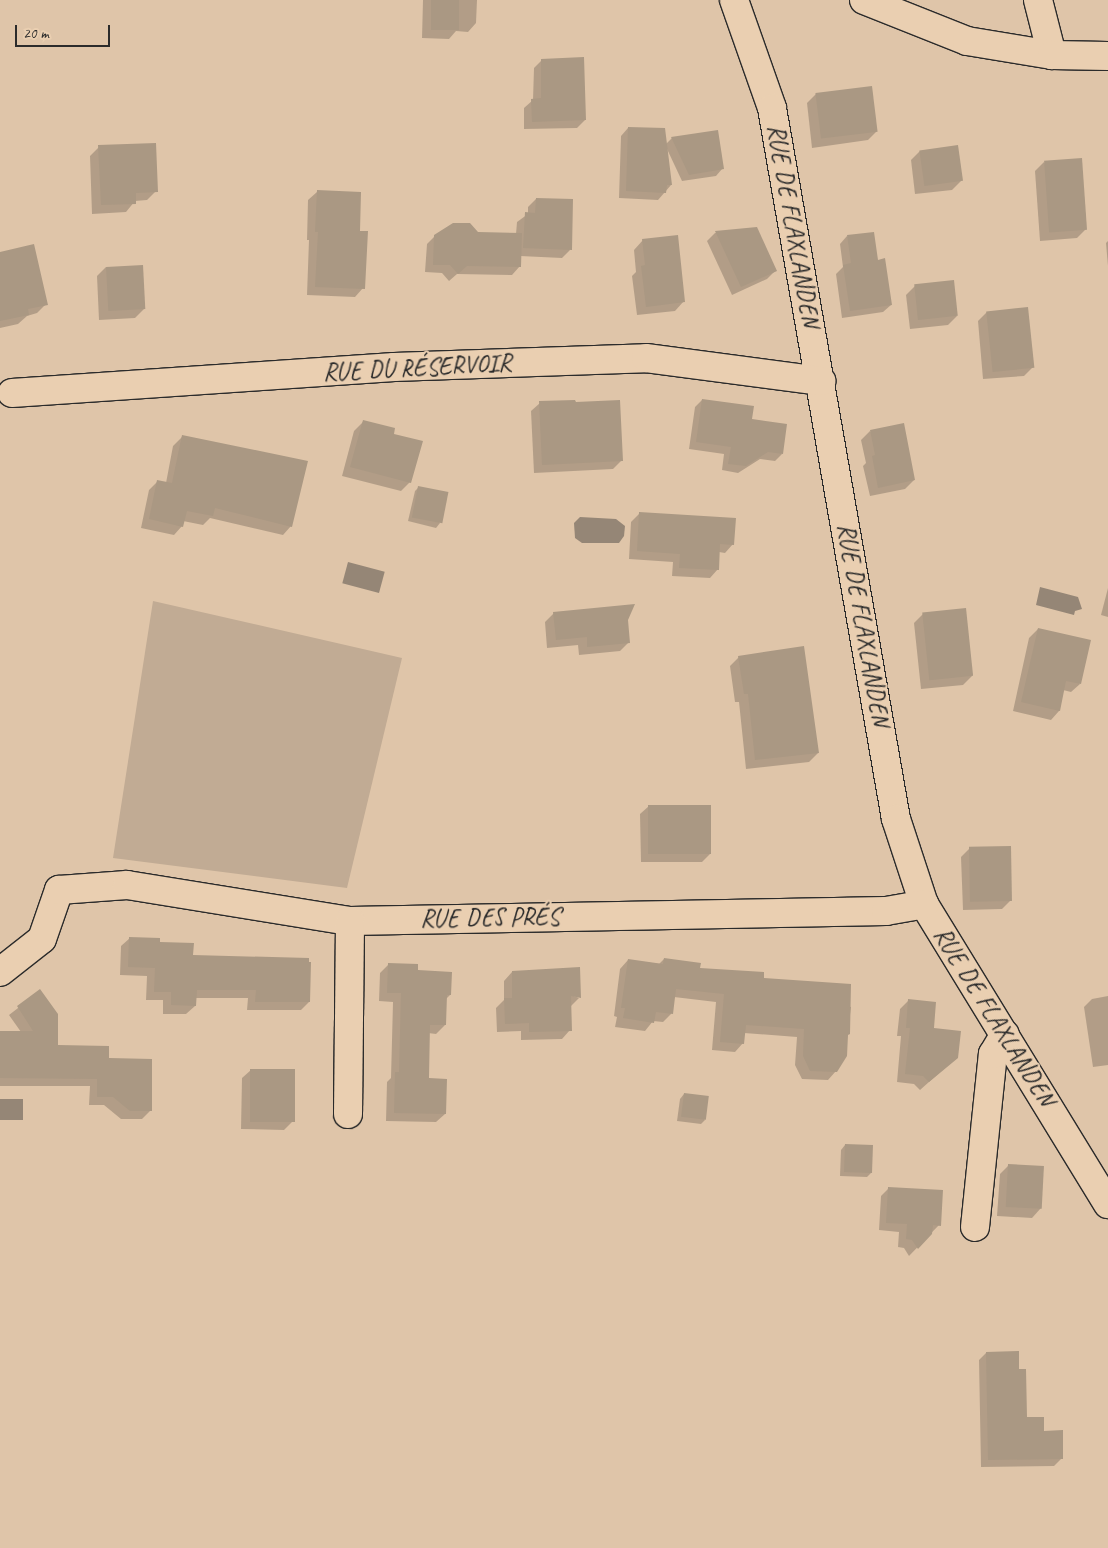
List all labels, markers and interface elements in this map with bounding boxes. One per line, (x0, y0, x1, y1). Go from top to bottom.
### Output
scale bar (18, 15, 112, 47)
text: 20 m (23, 24, 49, 43)
street label: RUE DE FLAXLANDEN (760, 122, 826, 330)
street label: RUE DU RÉSERVOIR (322, 348, 512, 388)
street label: RUE DE FLAXLANDEN (830, 521, 896, 729)
street label: RUE DES PRÉS (420, 902, 560, 934)
street label: RUE DE FLAXLANDEN (927, 922, 1061, 1112)

